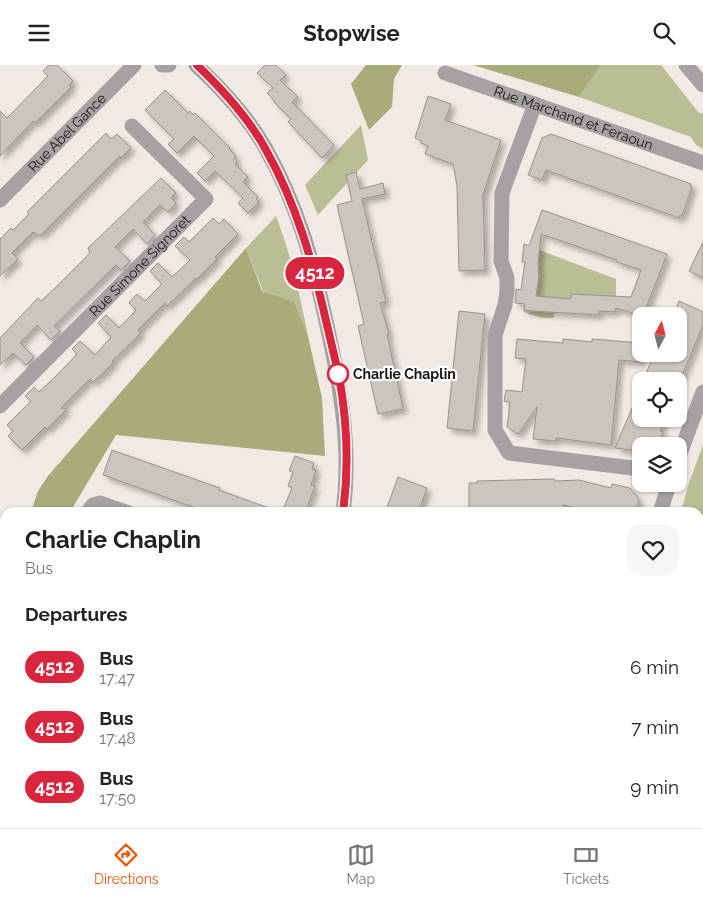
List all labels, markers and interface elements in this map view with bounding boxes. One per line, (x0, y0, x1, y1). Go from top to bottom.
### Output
icon: menu (25, 19, 53, 47)
icon: search (650, 19, 678, 47)
text: Stopwise (303, 20, 400, 46)
street label: Rue Marchand et Feraoun (492, 83, 655, 153)
street label: Rue Abel Gance (25, 90, 109, 175)
street label: Rue Simone Signoret (86, 212, 194, 320)
line badge: 4512 (280, 257, 350, 289)
text: 4512 (295, 262, 335, 283)
north arrow (632, 307, 688, 363)
map controls (632, 307, 687, 492)
marker: Charlie Chaplin (327, 363, 349, 385)
place label: Charlie Chaplin (353, 366, 456, 382)
button: locate (632, 372, 687, 427)
button: layers (632, 437, 687, 492)
button: heart (627, 524, 679, 576)
text: Charlie Chaplin (25, 525, 201, 554)
text: Bus (25, 559, 53, 578)
text: Departures (25, 603, 127, 625)
text: Bus (99, 647, 133, 669)
text: 4512 (35, 656, 74, 677)
text: 6 min (630, 656, 679, 678)
text: 17:47 (99, 669, 135, 688)
text: Bus (99, 707, 133, 729)
text: 4512 (35, 716, 74, 737)
text: 7 min (631, 716, 679, 738)
text: 17:48 (99, 729, 136, 748)
text: Bus (99, 767, 133, 789)
text: 4512 (35, 776, 74, 797)
text: 9 min (630, 776, 679, 798)
text: 17:50 (99, 789, 136, 808)
tab: Directions (94, 841, 159, 887)
tab: Map (347, 841, 375, 887)
tab: Tickets (563, 841, 609, 887)

